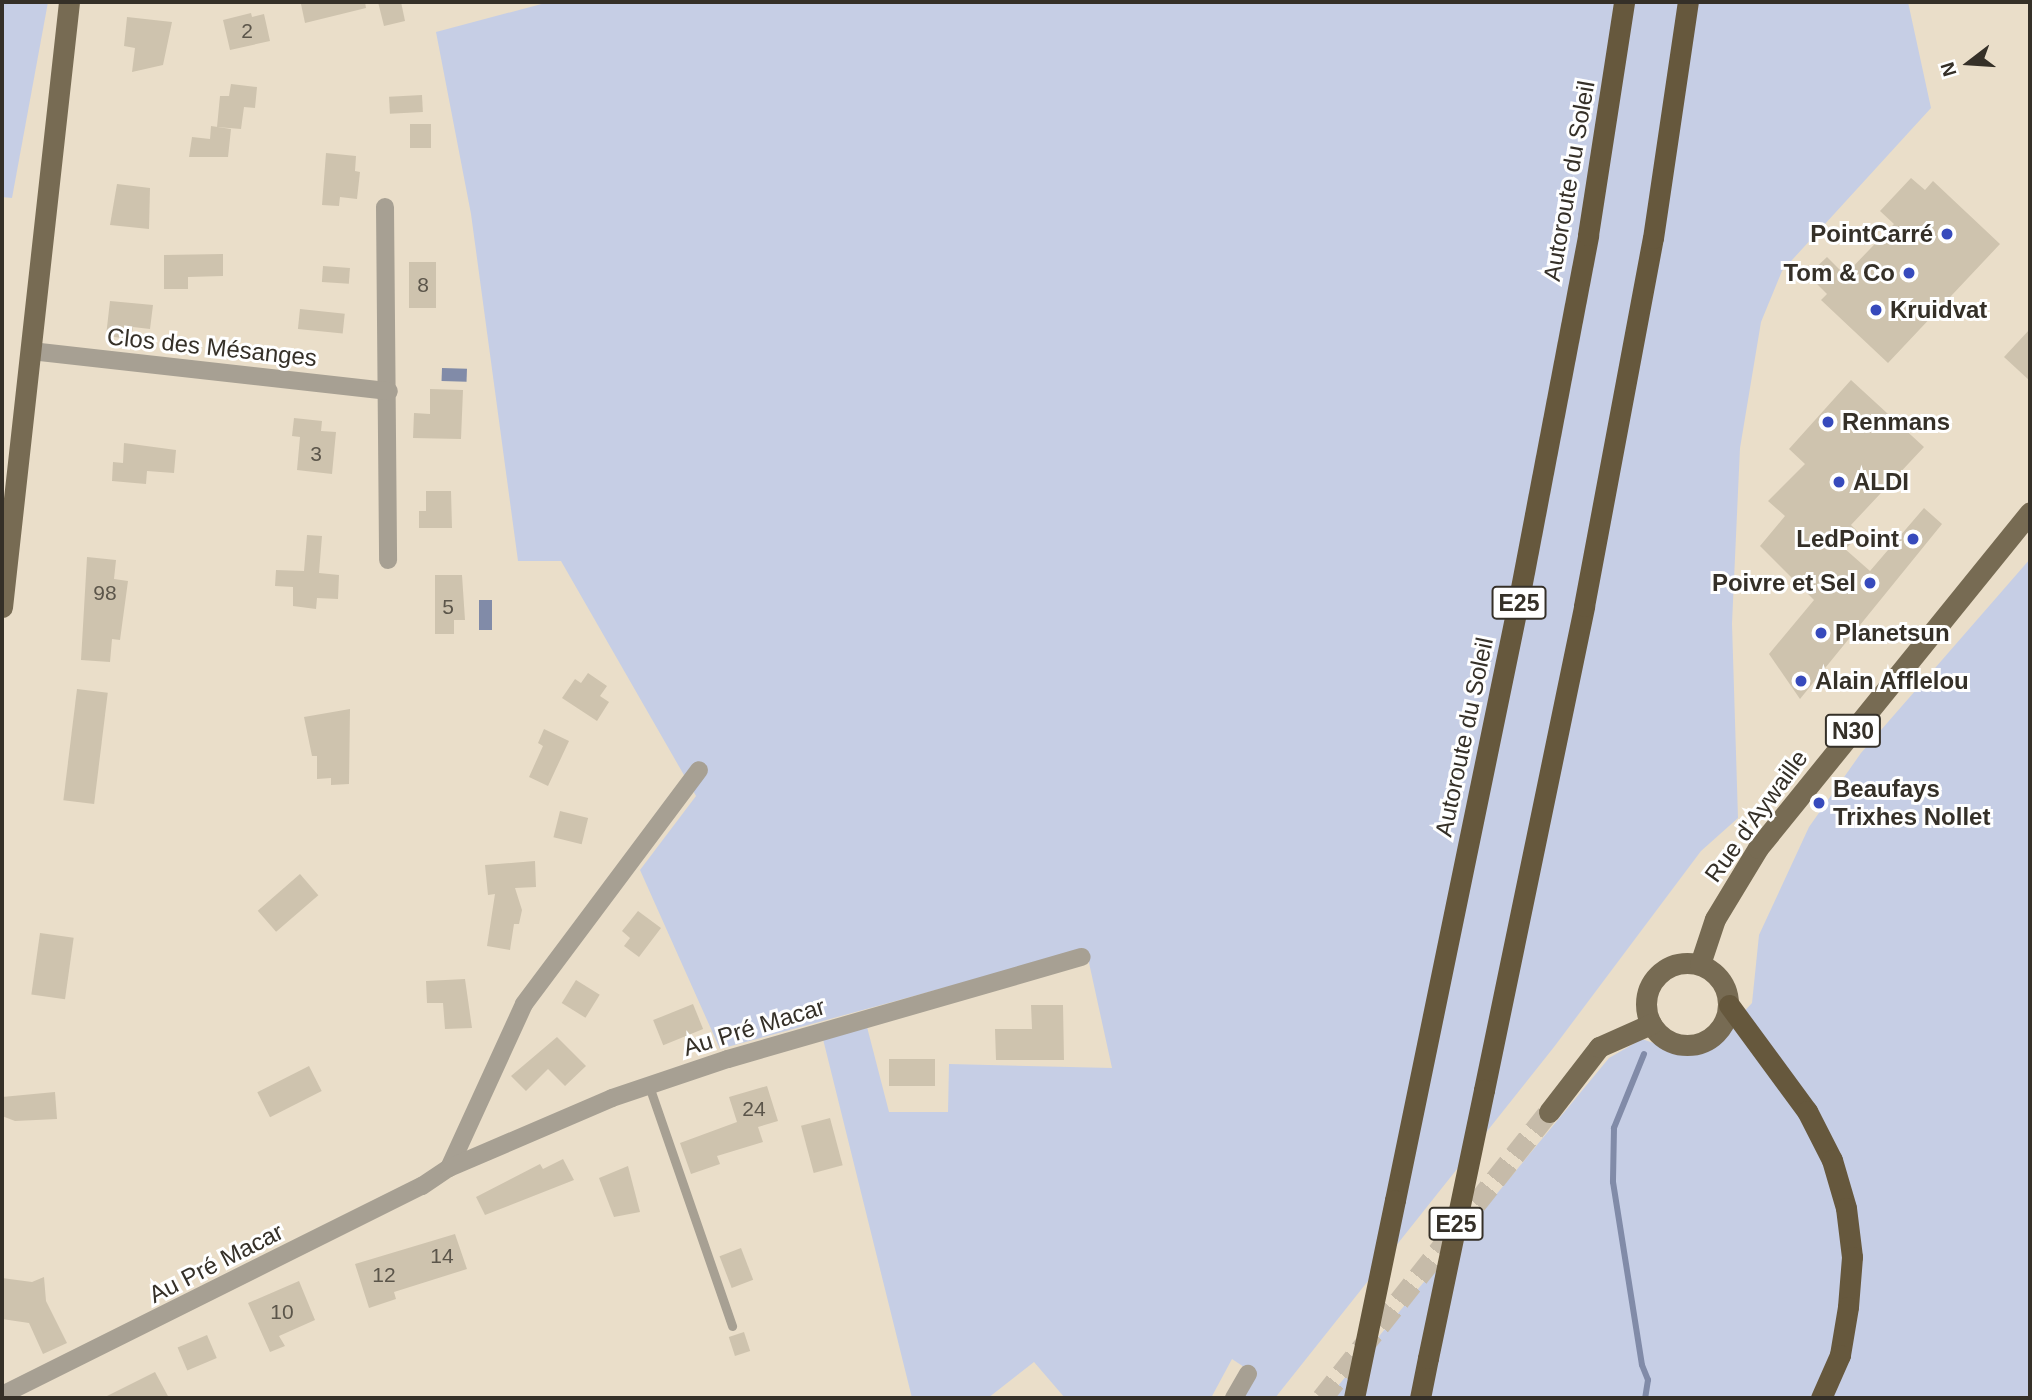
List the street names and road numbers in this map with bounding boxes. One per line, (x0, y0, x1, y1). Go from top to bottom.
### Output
street label: Autoroute du Soleil (1537, 79, 1601, 283)
street label: Clos des Mésanges (106, 322, 318, 372)
road number: E25 (1491, 583, 1547, 622)
street label: Autoroute du Soleil (1429, 635, 1499, 839)
road number: N30 (1823, 712, 1883, 750)
street label: Rue d'Aywaille (1698, 744, 1814, 888)
street label: Au Pré Macar (680, 992, 828, 1062)
road number: E25 (1428, 1204, 1484, 1244)
street label: Au Pré Macar (144, 1217, 288, 1309)

